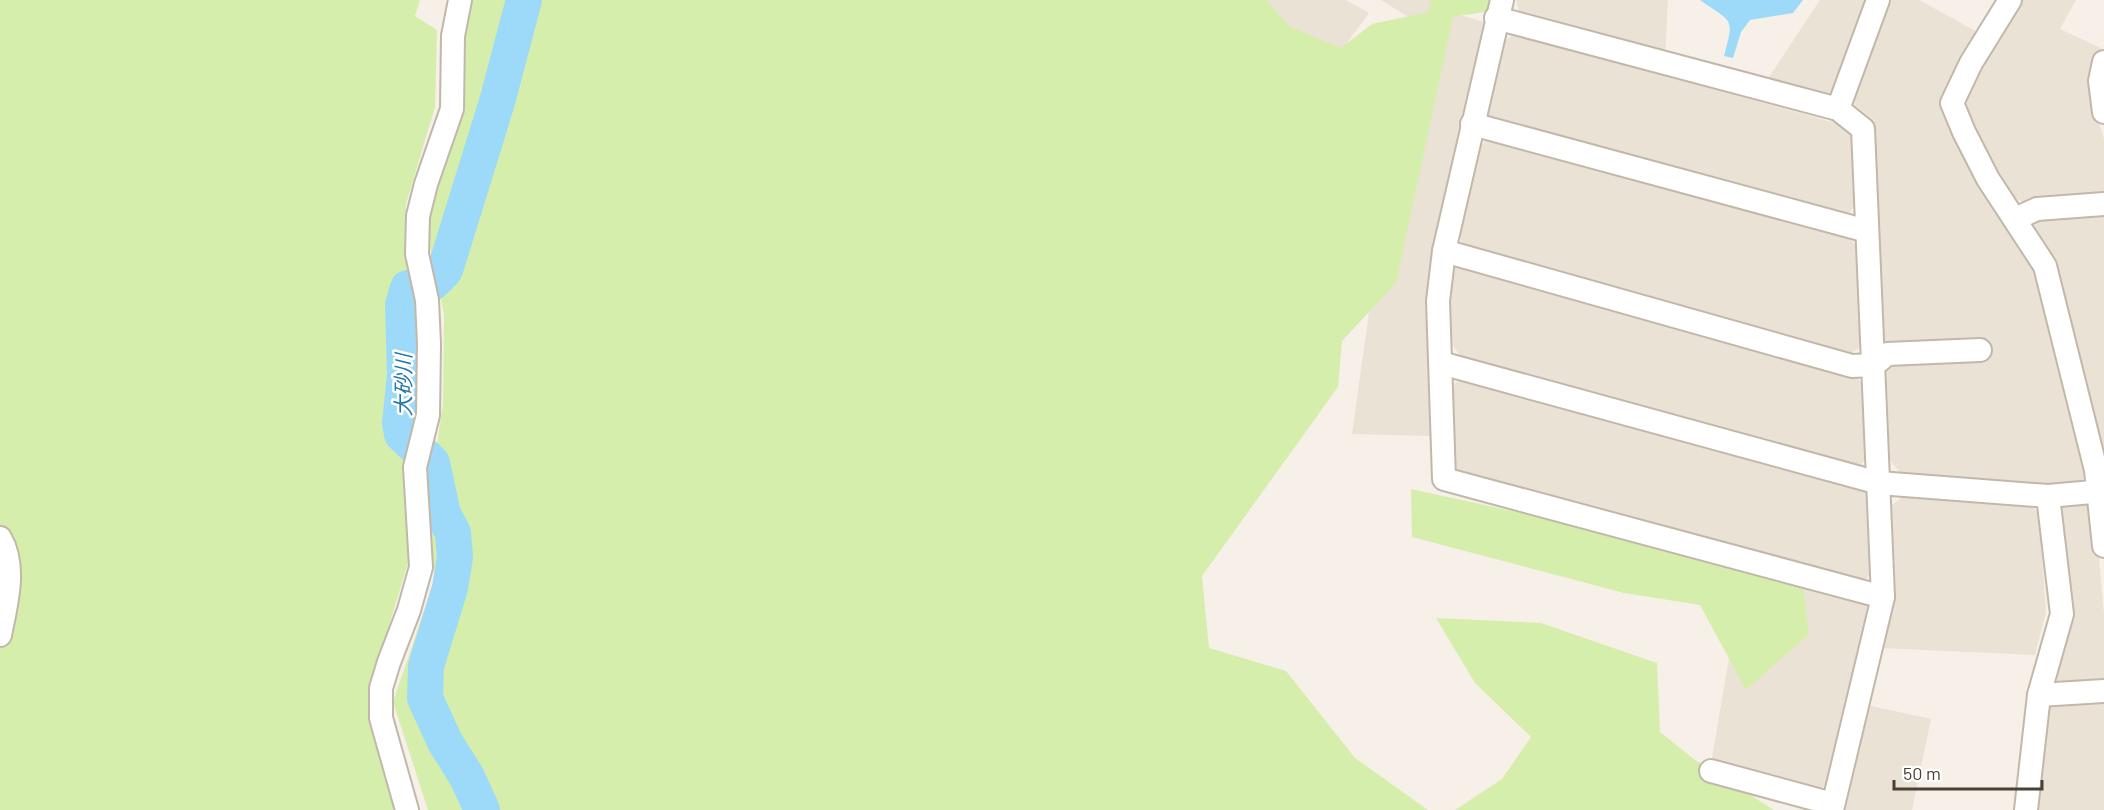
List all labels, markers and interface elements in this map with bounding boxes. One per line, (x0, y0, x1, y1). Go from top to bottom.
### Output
water label: 大砂川 (390, 352, 415, 417)
scale bar (1894, 753, 2042, 791)
text: 50 m (1903, 762, 1941, 784)

